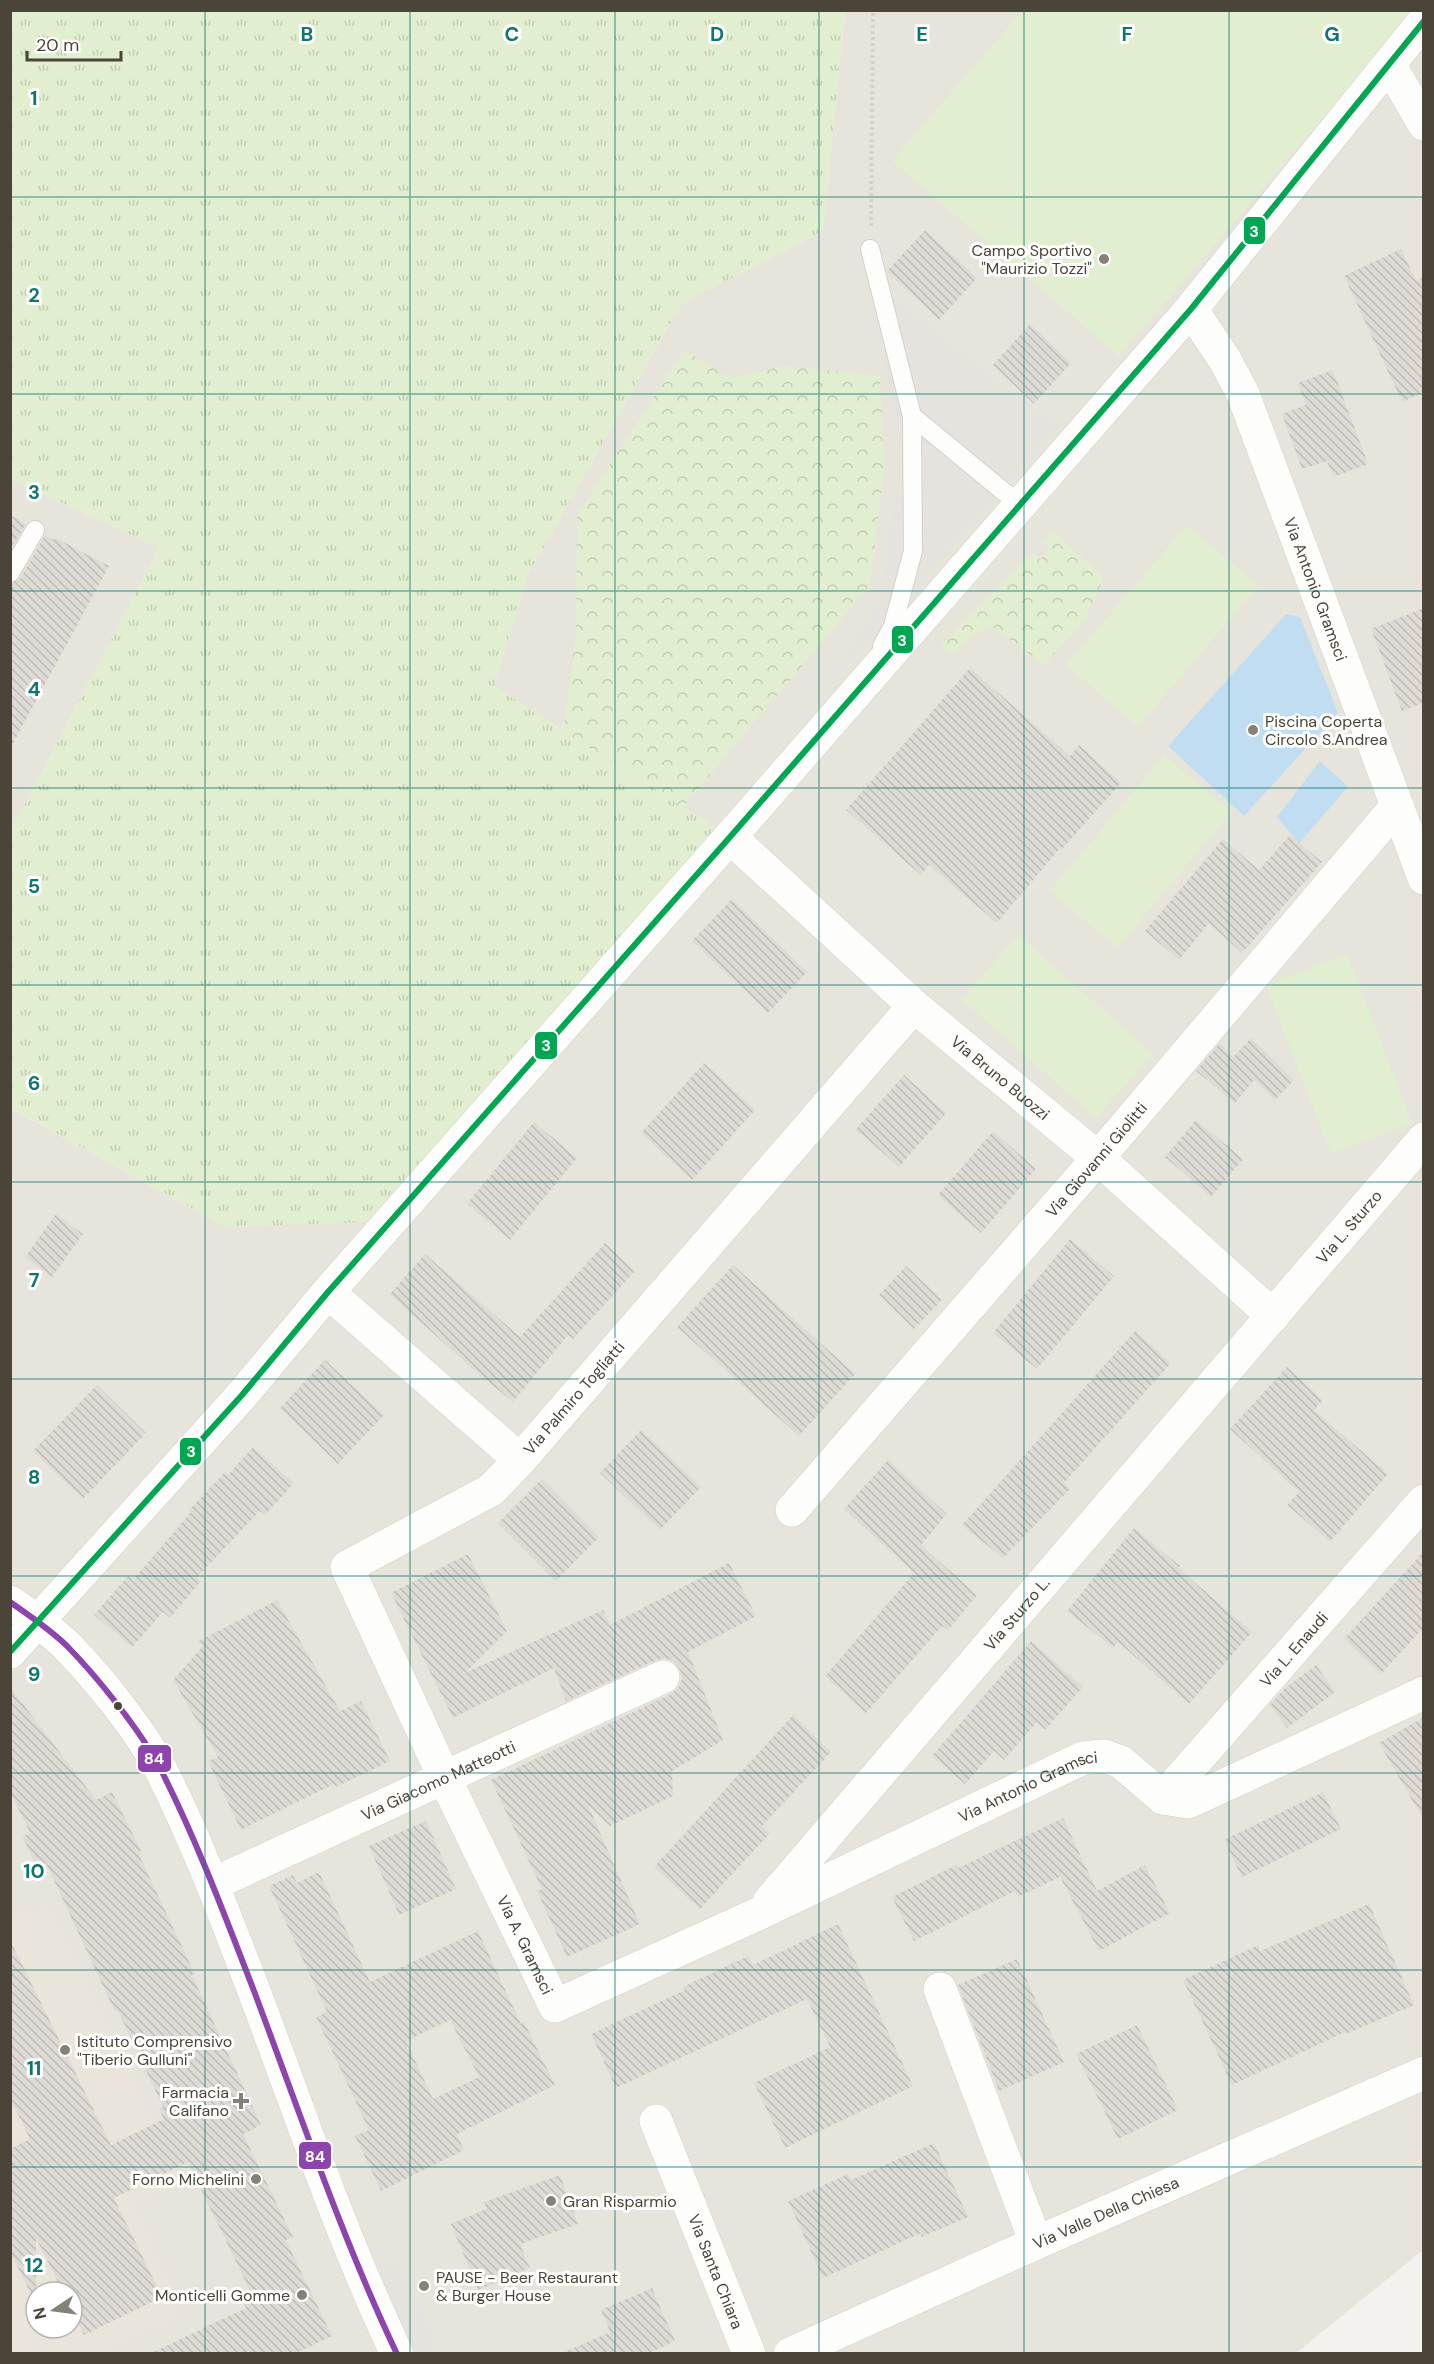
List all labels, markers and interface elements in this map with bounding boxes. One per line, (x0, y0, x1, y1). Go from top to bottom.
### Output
text: B (301, 21, 313, 47)
text: C (505, 21, 519, 47)
text: D (710, 21, 724, 47)
text: E (916, 21, 928, 47)
text: F (1121, 21, 1133, 47)
text: G (1324, 21, 1340, 47)
scale bar (27, 24, 122, 62)
text: 20 m (36, 33, 79, 57)
text: 1 (30, 85, 38, 111)
line badge: 3 (1243, 216, 1266, 245)
text: 3 (1249, 221, 1259, 242)
place label: Campo Sportivo "Maurizio Tozzi" (971, 240, 1092, 279)
marker: Campo Sportivo "Maurizio Tozzi" (1097, 252, 1111, 266)
text: 2 (28, 282, 40, 308)
text: 3 (28, 479, 40, 505)
street label: Via Antonio Gramsci (1280, 514, 1352, 664)
line badge: 3 (891, 625, 914, 654)
text: 3 (897, 630, 907, 651)
text: 4 (28, 676, 41, 702)
place label: Piscina Coperta Circolo S.Andrea (1265, 711, 1388, 750)
marker: Piscina Coperta Circolo S.Andrea (1246, 723, 1260, 737)
text: 5 (28, 873, 40, 899)
street label: Via Bruno Buozzi (947, 1030, 1054, 1124)
line badge: 3 (534, 1031, 558, 1060)
text: 3 (541, 1035, 551, 1056)
text: 6 (28, 1070, 40, 1096)
street label: Via Giovanni Giolitti (1041, 1098, 1151, 1221)
street label: Via L. Sturzo (1311, 1185, 1386, 1268)
text: 7 (29, 1267, 40, 1293)
street label: Via Palmiro Togliatti (519, 1337, 629, 1459)
line badge: 3 (179, 1437, 202, 1466)
text: 3 (186, 1441, 196, 1462)
text: 8 (28, 1464, 40, 1490)
street label: Via Sturzo L. (979, 1572, 1054, 1655)
street label: Via L. Enaudi (1255, 1607, 1332, 1691)
text: 9 (28, 1661, 40, 1687)
unlabelled marker (112, 1700, 124, 1712)
street label: Via Giacomo Matteotti (358, 1736, 519, 1825)
line badge: 84 (137, 1744, 172, 1773)
street label: Via Antonio Gramsci (955, 1746, 1099, 1827)
text: 84 (144, 1748, 164, 1769)
text: 10 (23, 1858, 45, 1884)
street label: Via A. Gramsci (492, 1892, 558, 1998)
place label: Istituto Comprensivo "Tiberio Gulluni" (77, 2031, 232, 2070)
marker: Istituto Comprensivo "Tiberio Gulluni" (58, 2043, 72, 2057)
text: 11 (27, 2055, 41, 2081)
place label: Farmacia Califano (162, 2082, 229, 2121)
marker: Farmacia Califano (234, 2094, 248, 2108)
line badge: 84 (298, 2141, 332, 2170)
text: 84 (305, 2146, 325, 2167)
place label: Forno Michelini (132, 2169, 244, 2190)
street label: Via Valle Della Chiesa (1029, 2171, 1182, 2254)
marker: Forno Michelini (249, 2172, 263, 2186)
place label: Gran Risparmio (563, 2191, 677, 2212)
marker: Gran Risparmio (544, 2194, 558, 2208)
street label: Via Santa Chiara (684, 2211, 748, 2332)
text: 12 (25, 2252, 43, 2278)
place label: PAUSE - Beer Restaurant & Burger House (436, 2267, 618, 2306)
marker: PAUSE - Beer Restaurant & Burger House (417, 2279, 431, 2293)
north arrow (24, 2280, 84, 2340)
place label: Monticelli Gomme (155, 2285, 290, 2306)
marker: Monticelli Gomme (295, 2288, 309, 2302)
text: N (28, 2305, 51, 2321)

